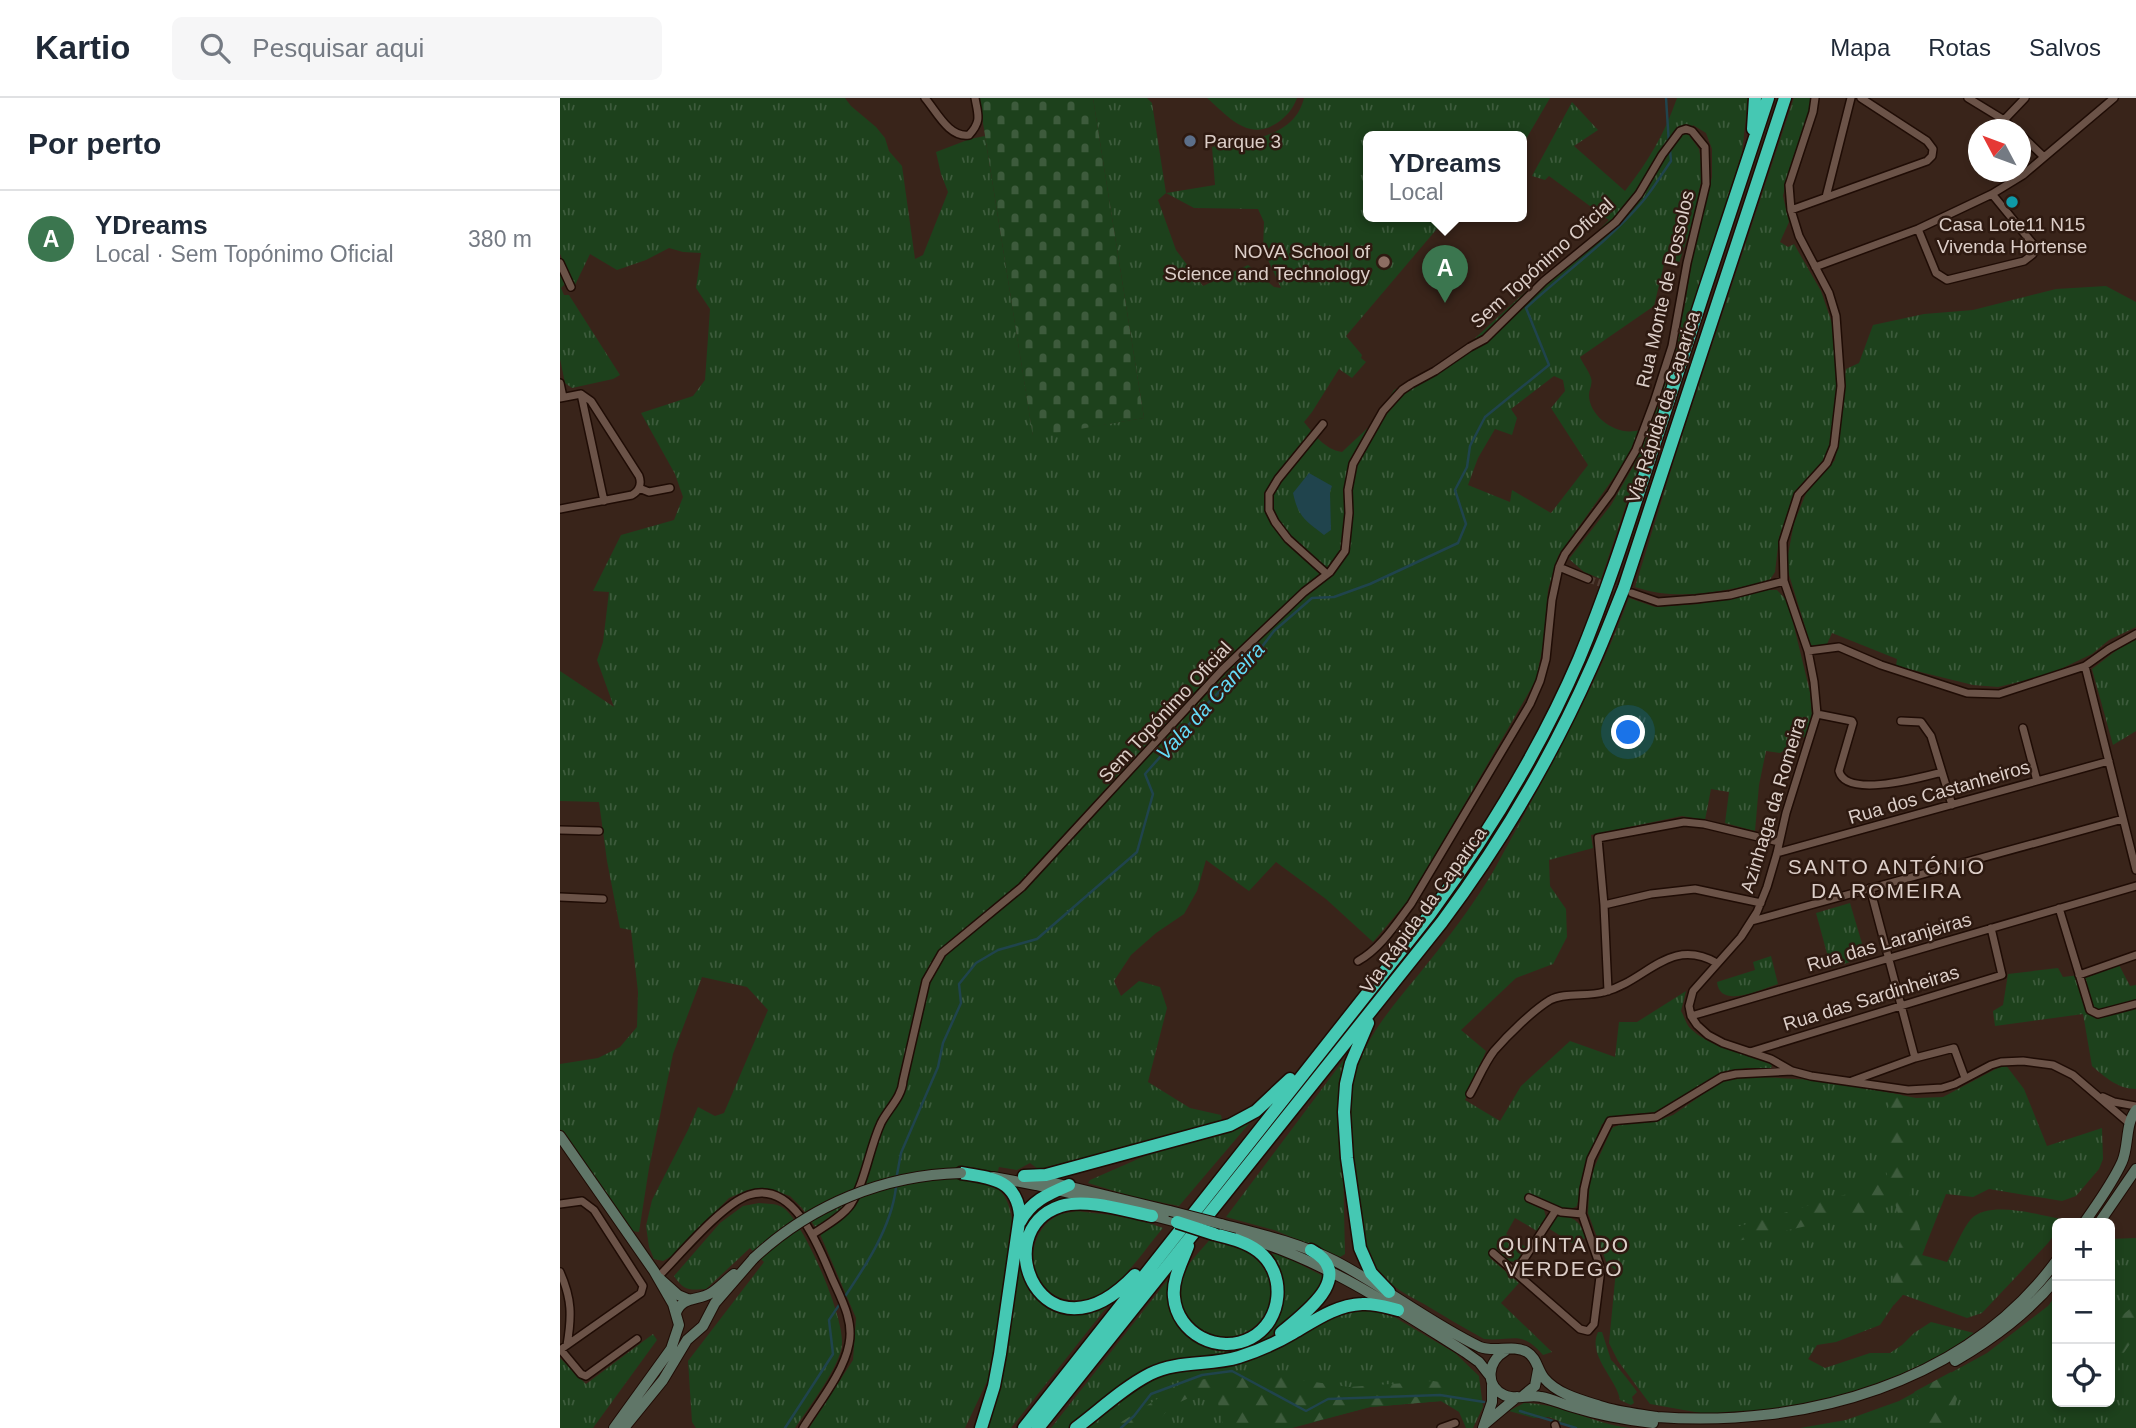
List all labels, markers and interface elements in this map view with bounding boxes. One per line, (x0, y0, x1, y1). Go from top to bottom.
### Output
search box (172, 17, 662, 80)
text: Kartio (35, 29, 130, 66)
icon: search (196, 29, 234, 67)
text: Pesquisar aqui (252, 33, 424, 63)
text: Mapa (1830, 34, 1890, 61)
text: Rotas (1928, 34, 1991, 61)
text: Salvos (2029, 34, 2101, 61)
north arrow (1968, 119, 2031, 182)
text: Por perto (28, 127, 161, 160)
place label: Parque 3 (1204, 131, 1281, 152)
popup (1363, 131, 1527, 222)
marker: Parque 3 (1182, 133, 1198, 149)
text: YDreams (1389, 148, 1501, 178)
text: Local (1389, 179, 1444, 205)
street label: Rua Monte de Possolos (1632, 188, 1698, 390)
street label: Sem Topónimo Oficial (1466, 193, 1618, 333)
marker: Casa Lote11 N15 Vivenda Hortense (2004, 194, 2020, 210)
text: YDreams (95, 210, 208, 240)
place label: Casa Lote11 N15 Vivenda Hortense (1937, 214, 2087, 257)
text: A (43, 226, 59, 252)
text: 380 m (468, 226, 532, 252)
text: Local · Sem Topónimo Oficial (95, 241, 394, 267)
place label: NOVA School of Science and Technology (1164, 241, 1371, 284)
pin: A (1422, 245, 1468, 303)
marker: NOVA School of Science and Technology (1376, 254, 1392, 270)
street label: Via Rápida da Caparica (1622, 308, 1704, 506)
street label: Sem Topónimo Oficial (1094, 637, 1236, 787)
water label: Vala da Caneira (1151, 638, 1269, 764)
street label: Azinhaga da Romeira (1736, 714, 1810, 895)
your location (1611, 715, 1645, 749)
street label: Rua dos Castanheiros (1846, 756, 2032, 828)
street label: Via Rápida da Caparica (1356, 822, 1491, 997)
district label: SANTO ANTÓNIO DA ROMEIRA (1788, 855, 1986, 902)
street label: Rua das Laranjeiras (1804, 908, 1974, 976)
street label: Rua das Sardinheiras (1781, 961, 1961, 1035)
map controls (2052, 1218, 2115, 1407)
button: + (2052, 1218, 2115, 1281)
district label: QUINTA DO VERDEGO (1498, 1233, 1630, 1280)
button: − (2052, 1281, 2115, 1344)
button: locate (2052, 1344, 2115, 1407)

